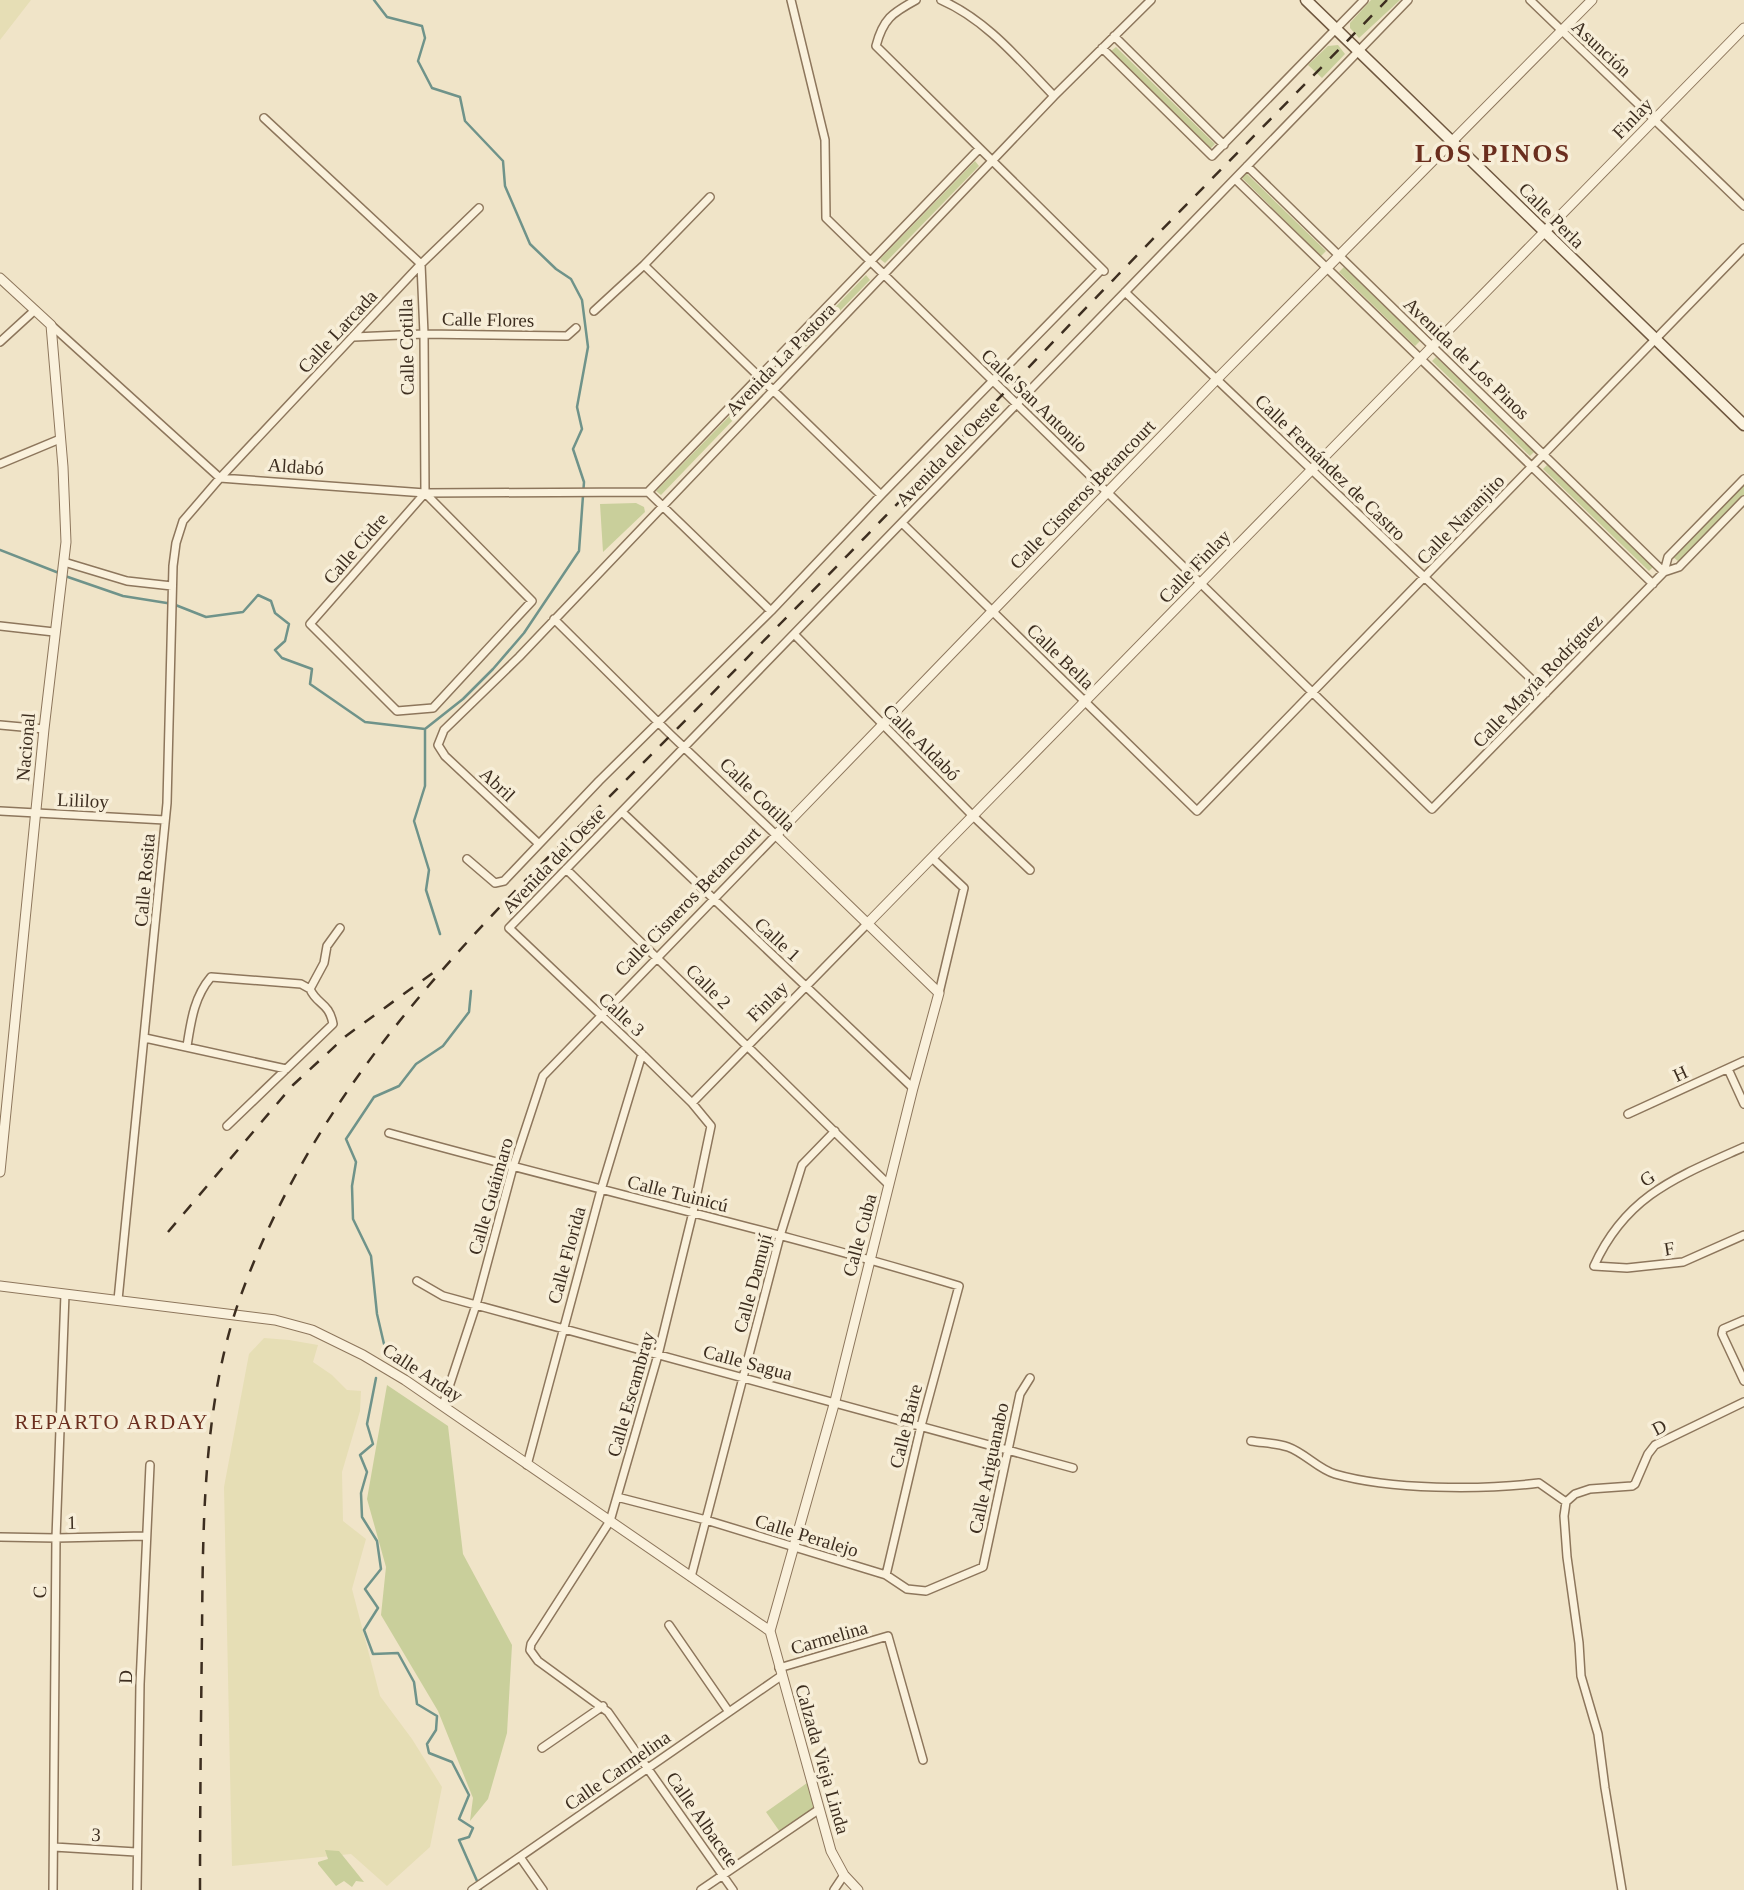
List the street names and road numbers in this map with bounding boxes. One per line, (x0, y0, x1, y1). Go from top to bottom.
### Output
street label: Asunción (1568, 16, 1636, 81)
street label: Finlay (1608, 93, 1657, 143)
street label: Calle Perla (1515, 178, 1589, 253)
street label: Calle Larcada (294, 285, 382, 377)
street label: Avenida de Los Pinos (1400, 293, 1534, 424)
street label: Calle Cotilla (395, 298, 418, 395)
street label: Avenida La Pastora (721, 298, 840, 420)
street label: Calle Flores (442, 308, 534, 331)
street label: Calle San Antonio (977, 344, 1092, 456)
street label: Calle Fernández de Castro (1251, 390, 1410, 545)
street label: Avenida del Oeste (892, 396, 1003, 511)
street label: Calle Cisneros Betancourt (1006, 415, 1160, 573)
street label: Aldabó (267, 454, 325, 479)
street label: Calle Naranjito (1412, 470, 1508, 569)
street label: Calle Cidre (319, 509, 392, 588)
street label: Calle Finlay (1154, 525, 1235, 607)
street label: Calle Mayía Rodríguez (1468, 609, 1606, 751)
street label: Calle Bella (1023, 619, 1099, 694)
street label: Calle Aldabó (879, 700, 964, 785)
street label: Nacional (12, 712, 39, 782)
street label: Calle Cotilla (716, 753, 800, 836)
street label: Abril (476, 763, 519, 806)
street label: Lililoy (57, 789, 110, 812)
street label: Avenida del Oeste (498, 803, 609, 918)
street label: Calle Cisneros Betancourt (611, 822, 765, 980)
street label: Calle Rosita (130, 832, 159, 927)
street label: Calle 1 (751, 913, 805, 966)
street label: Calle 2 (682, 960, 735, 1013)
street label: Finlay (743, 976, 792, 1026)
street label: Calle 3 (595, 988, 649, 1041)
street label: H (1670, 1061, 1691, 1086)
street label: Calle Guáimaro (464, 1135, 517, 1257)
street label: G (1636, 1166, 1659, 1191)
street label: Calle Tuinicú (625, 1171, 731, 1216)
street label: Calle Cuba (838, 1191, 881, 1279)
street label: Calle Florida (543, 1204, 590, 1306)
street label: Calle Damují (729, 1231, 776, 1335)
street label: F (1662, 1237, 1676, 1260)
street label: Calle Escambray (603, 1329, 659, 1459)
street label: Calle Arday (379, 1339, 467, 1406)
street label: Calle Sagua (701, 1341, 795, 1385)
street label: Calle Baire (885, 1382, 926, 1470)
street label: Calle Ariguanabo (964, 1401, 1013, 1536)
street label: D (1648, 1415, 1670, 1440)
street label: Calle Peralejo (753, 1510, 861, 1561)
street label: 1 (67, 1512, 77, 1533)
street label: C (29, 1585, 50, 1599)
street label: Carmelina (788, 1616, 871, 1658)
street label: D (115, 1670, 136, 1684)
street label: Calzada Vieja Linda (791, 1682, 854, 1837)
street label: Calle Carmelina (560, 1726, 675, 1815)
street label: Calle Albacete (662, 1768, 743, 1871)
street label: 3 (91, 1824, 101, 1845)

